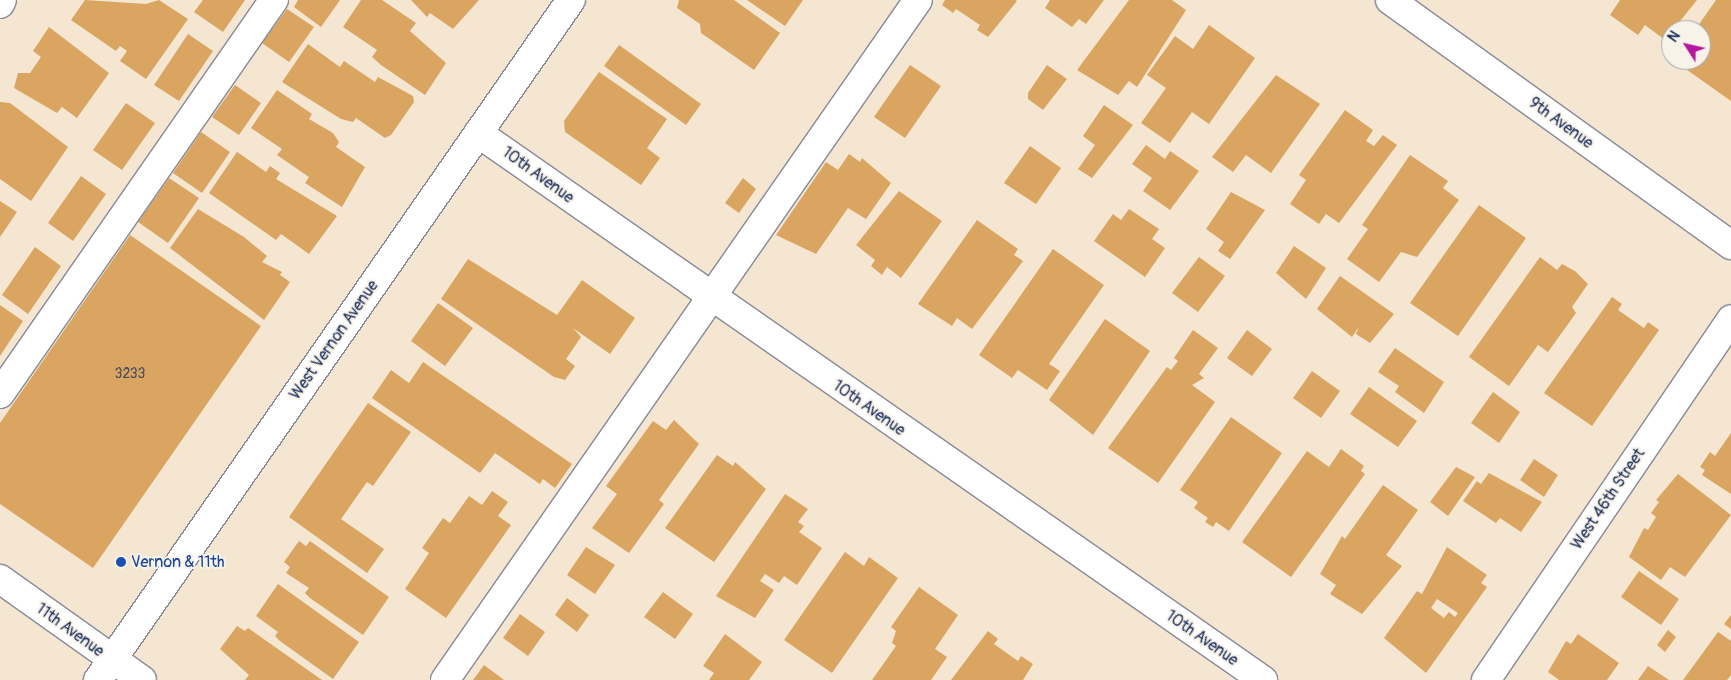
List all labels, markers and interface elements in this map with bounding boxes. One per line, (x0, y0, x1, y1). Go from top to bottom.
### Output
north arrow (1661, 20, 1711, 70)
text: N (1664, 28, 1684, 45)
street label: 9th Avenue (1525, 93, 1597, 153)
street label: 10th Avenue (498, 143, 578, 207)
street label: West Vernon Avenue (286, 277, 382, 403)
house number: 3233 (115, 366, 145, 382)
street label: 10th Avenue (829, 376, 909, 440)
street label: West 46th Street (1567, 445, 1649, 553)
place label: Vernon & 11th (131, 552, 224, 572)
marker: Vernon & 11th (115, 556, 127, 568)
street label: 11th Avenue (32, 599, 108, 661)
street label: 10th Avenue (1162, 606, 1242, 670)

